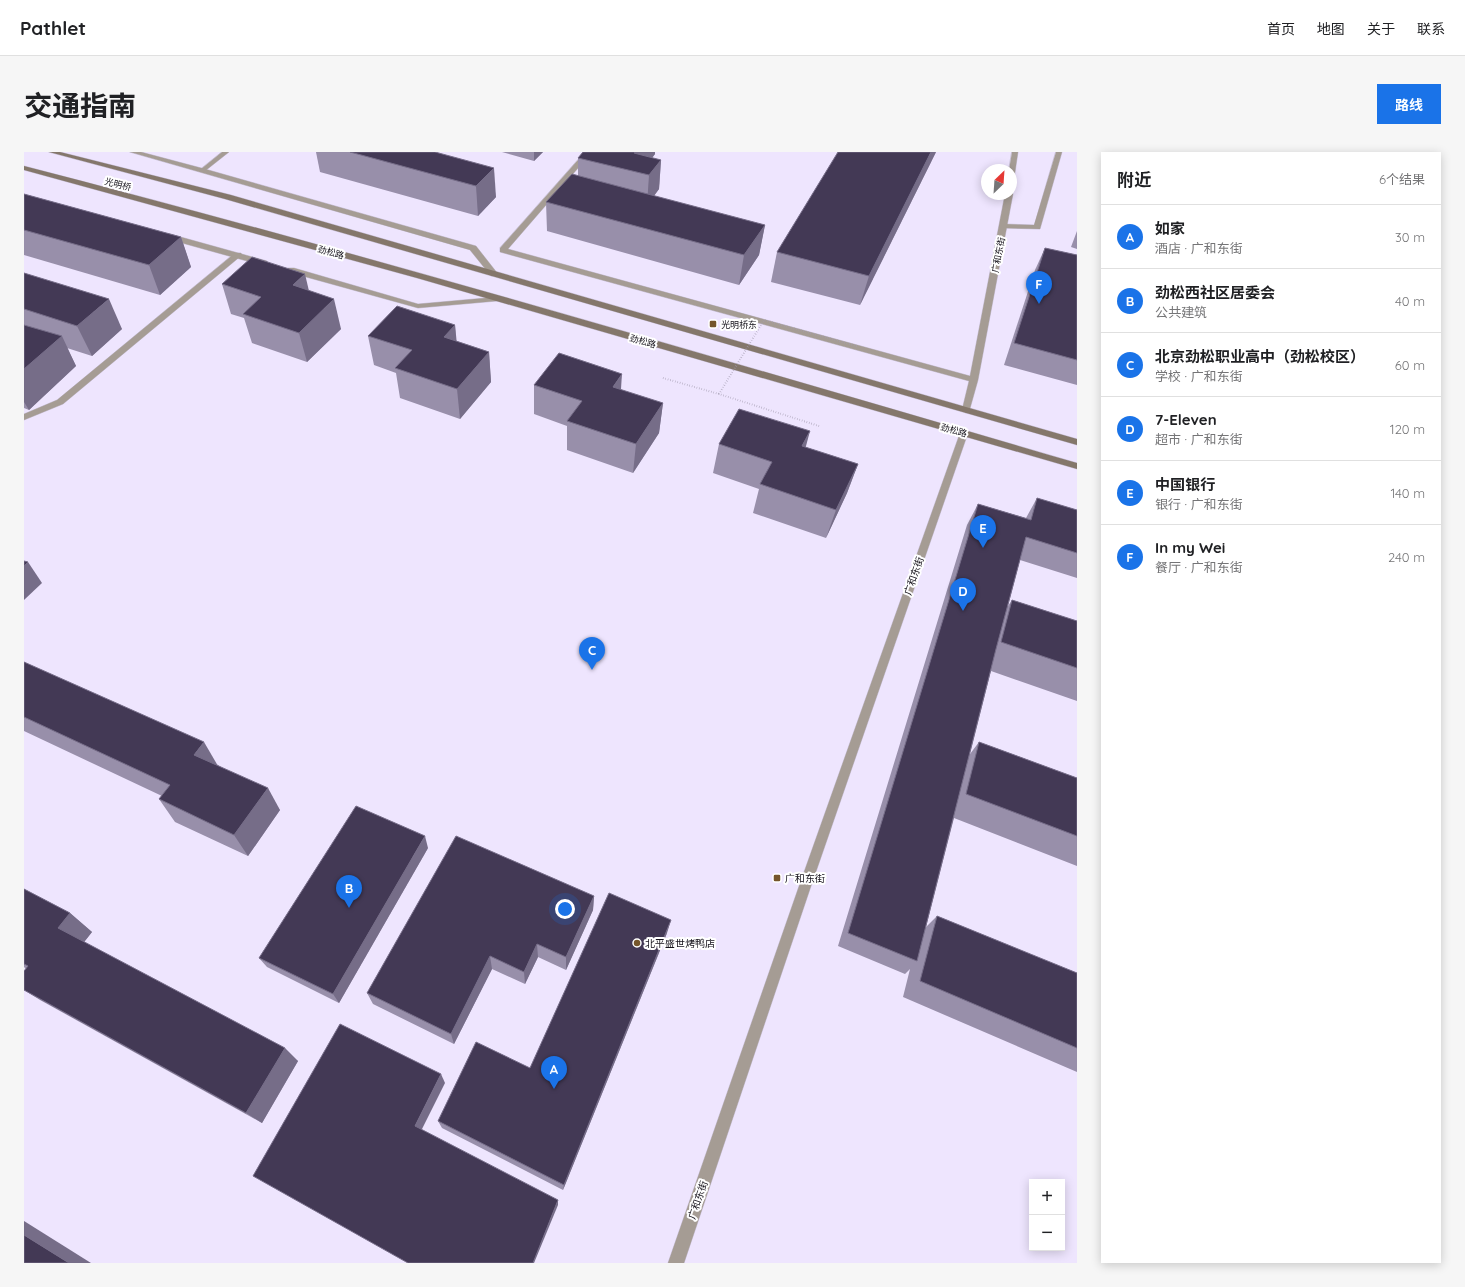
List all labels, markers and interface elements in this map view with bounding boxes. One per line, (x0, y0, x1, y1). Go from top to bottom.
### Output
text: Pathlet (20, 16, 86, 40)
text: 首页 (1267, 20, 1295, 38)
text: 地图 (1317, 20, 1345, 38)
text: 关于 (1367, 20, 1395, 38)
text: 联系 (1417, 20, 1445, 38)
button: 路线 (1377, 84, 1441, 124)
text: 交通指南 (24, 88, 136, 123)
north arrow (981, 164, 1017, 200)
text: 附近 (1117, 169, 1151, 190)
text: 6个结果 (1379, 171, 1425, 187)
street label: 光明桥 (104, 175, 133, 193)
text: 如家 (1155, 219, 1185, 238)
text: A (1126, 229, 1134, 245)
text: 30 m (1395, 229, 1425, 245)
street label: 广和东街 (989, 236, 1007, 274)
text: 酒店 · 广和东街 (1155, 240, 1243, 256)
street label: 劲松路 (316, 243, 346, 261)
pin: F (1026, 271, 1052, 304)
text: 劲松西社区居委会 (1155, 283, 1275, 302)
text: B (1126, 293, 1134, 309)
text: 40 m (1395, 293, 1425, 309)
text: 公共建筑 (1155, 304, 1207, 320)
marker: 光明桥东 (708, 319, 718, 329)
place label: 光明桥东 (721, 319, 757, 330)
street label: 劲松路 (628, 332, 658, 350)
text: 北京劲松职业高中（劲松校区） (1155, 347, 1365, 366)
text: C (1126, 357, 1134, 373)
text: 60 m (1395, 357, 1425, 373)
text: 学校 · 广和东街 (1155, 368, 1243, 384)
text: 7-Eleven (1155, 410, 1217, 429)
street label: 劲松路 (939, 421, 969, 439)
text: D (1125, 421, 1135, 437)
text: 120 m (1390, 421, 1425, 437)
text: 超市 · 广和东街 (1155, 431, 1243, 447)
text: 中国银行 (1155, 475, 1215, 494)
text: E (1126, 485, 1134, 501)
text: 140 m (1390, 485, 1425, 501)
text: 银行 · 广和东街 (1155, 496, 1243, 512)
pin: E (970, 515, 996, 548)
text: In my Wei (1155, 538, 1225, 557)
text: F (1126, 549, 1134, 565)
text: 240 m (1388, 549, 1425, 565)
street label: 广和东街 (901, 555, 927, 597)
text: 餐厅 · 广和东街 (1155, 559, 1243, 575)
pin: D (950, 578, 976, 611)
pin: C (579, 637, 605, 670)
place label: 广和东街 (785, 872, 825, 885)
marker: 广和东街 (772, 873, 782, 883)
pin: B (336, 875, 362, 908)
your location (555, 899, 575, 919)
place label: 北平盛世烤鸭店 (645, 937, 715, 950)
marker: 北平盛世烤鸭店 (632, 938, 642, 948)
pin: A (541, 1056, 567, 1089)
street label: 广和东街 (685, 1179, 711, 1221)
map controls (1029, 1179, 1065, 1251)
button: + (1029, 1179, 1065, 1215)
button: − (1029, 1215, 1065, 1251)

